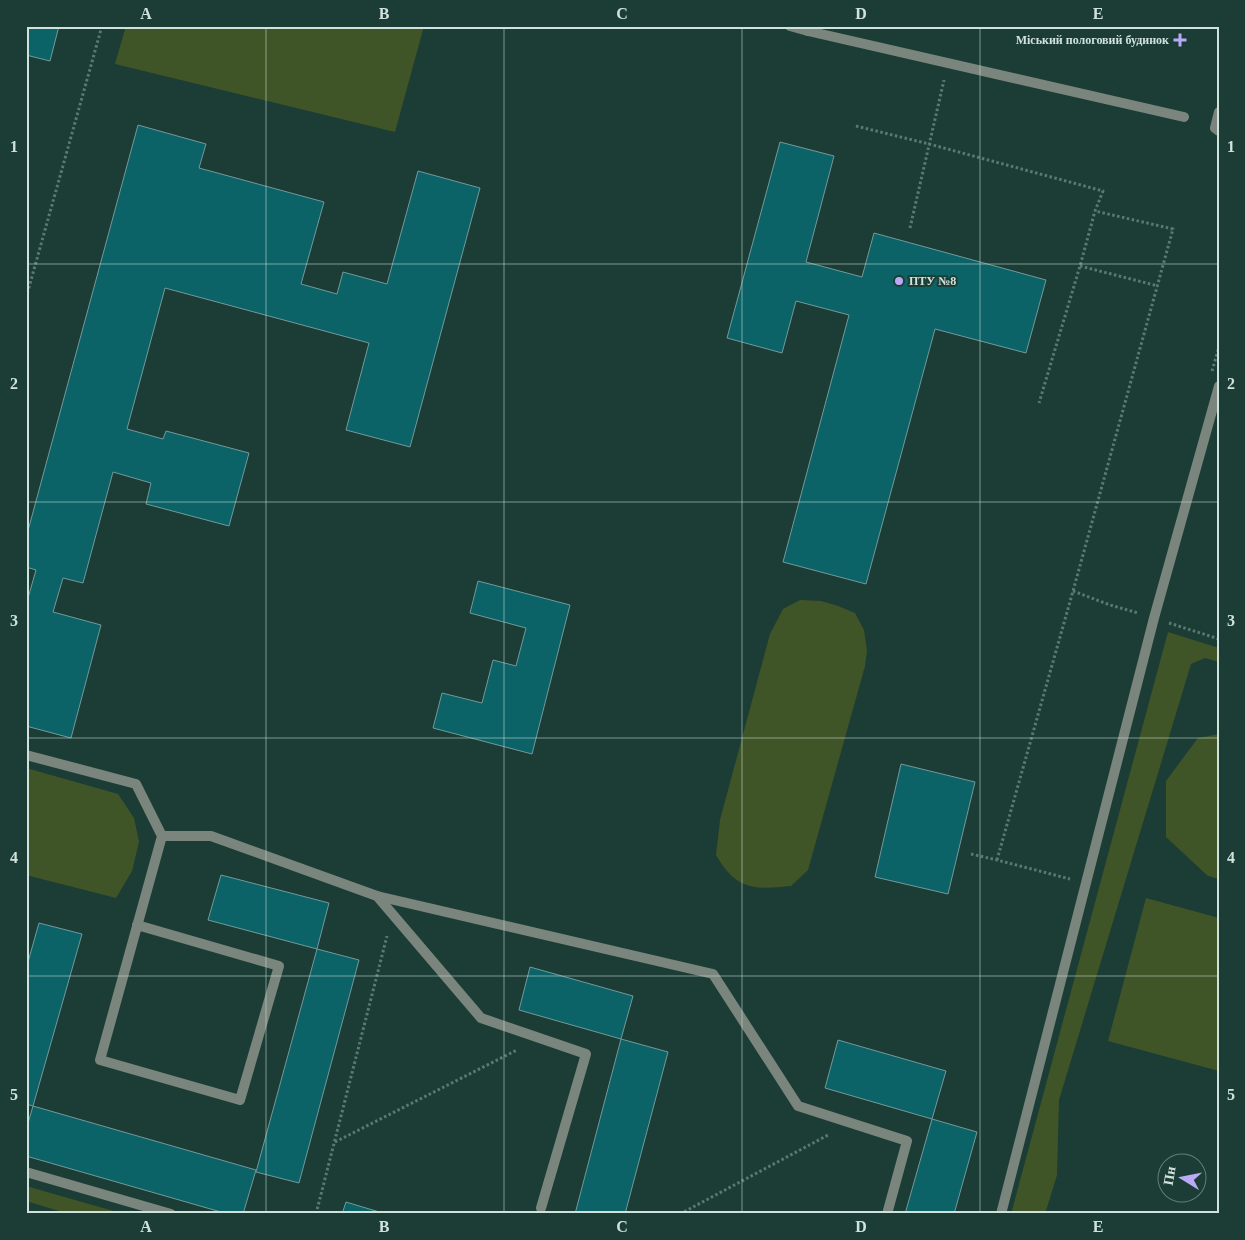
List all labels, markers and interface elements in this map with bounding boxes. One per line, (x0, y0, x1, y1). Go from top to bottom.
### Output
text: A (140, 5, 152, 22)
text: B (379, 5, 390, 22)
text: C (616, 5, 628, 22)
text: D (855, 5, 867, 22)
text: E (1093, 5, 1103, 22)
place label: Міський пологовий будинок (1016, 33, 1169, 47)
marker: Міський пологовий будинок (1173, 33, 1187, 47)
text: 1 (10, 138, 18, 155)
text: 1 (1227, 138, 1235, 155)
place label: ПТУ №8 (909, 274, 956, 288)
marker: ПТУ №8 (893, 275, 905, 287)
text: 2 (10, 375, 18, 392)
text: 2 (1227, 375, 1235, 392)
text: 3 (10, 612, 18, 629)
text: 3 (1227, 612, 1235, 629)
text: 4 (10, 849, 18, 866)
text: 4 (1227, 849, 1235, 866)
text: 5 (10, 1086, 18, 1103)
text: 5 (1227, 1086, 1235, 1103)
north arrow (1158, 1152, 1208, 1202)
text: Пн (1161, 1165, 1179, 1186)
text: A (140, 1218, 152, 1235)
text: B (379, 1218, 390, 1235)
text: C (616, 1218, 628, 1235)
text: D (855, 1218, 867, 1235)
text: E (1093, 1218, 1103, 1235)

